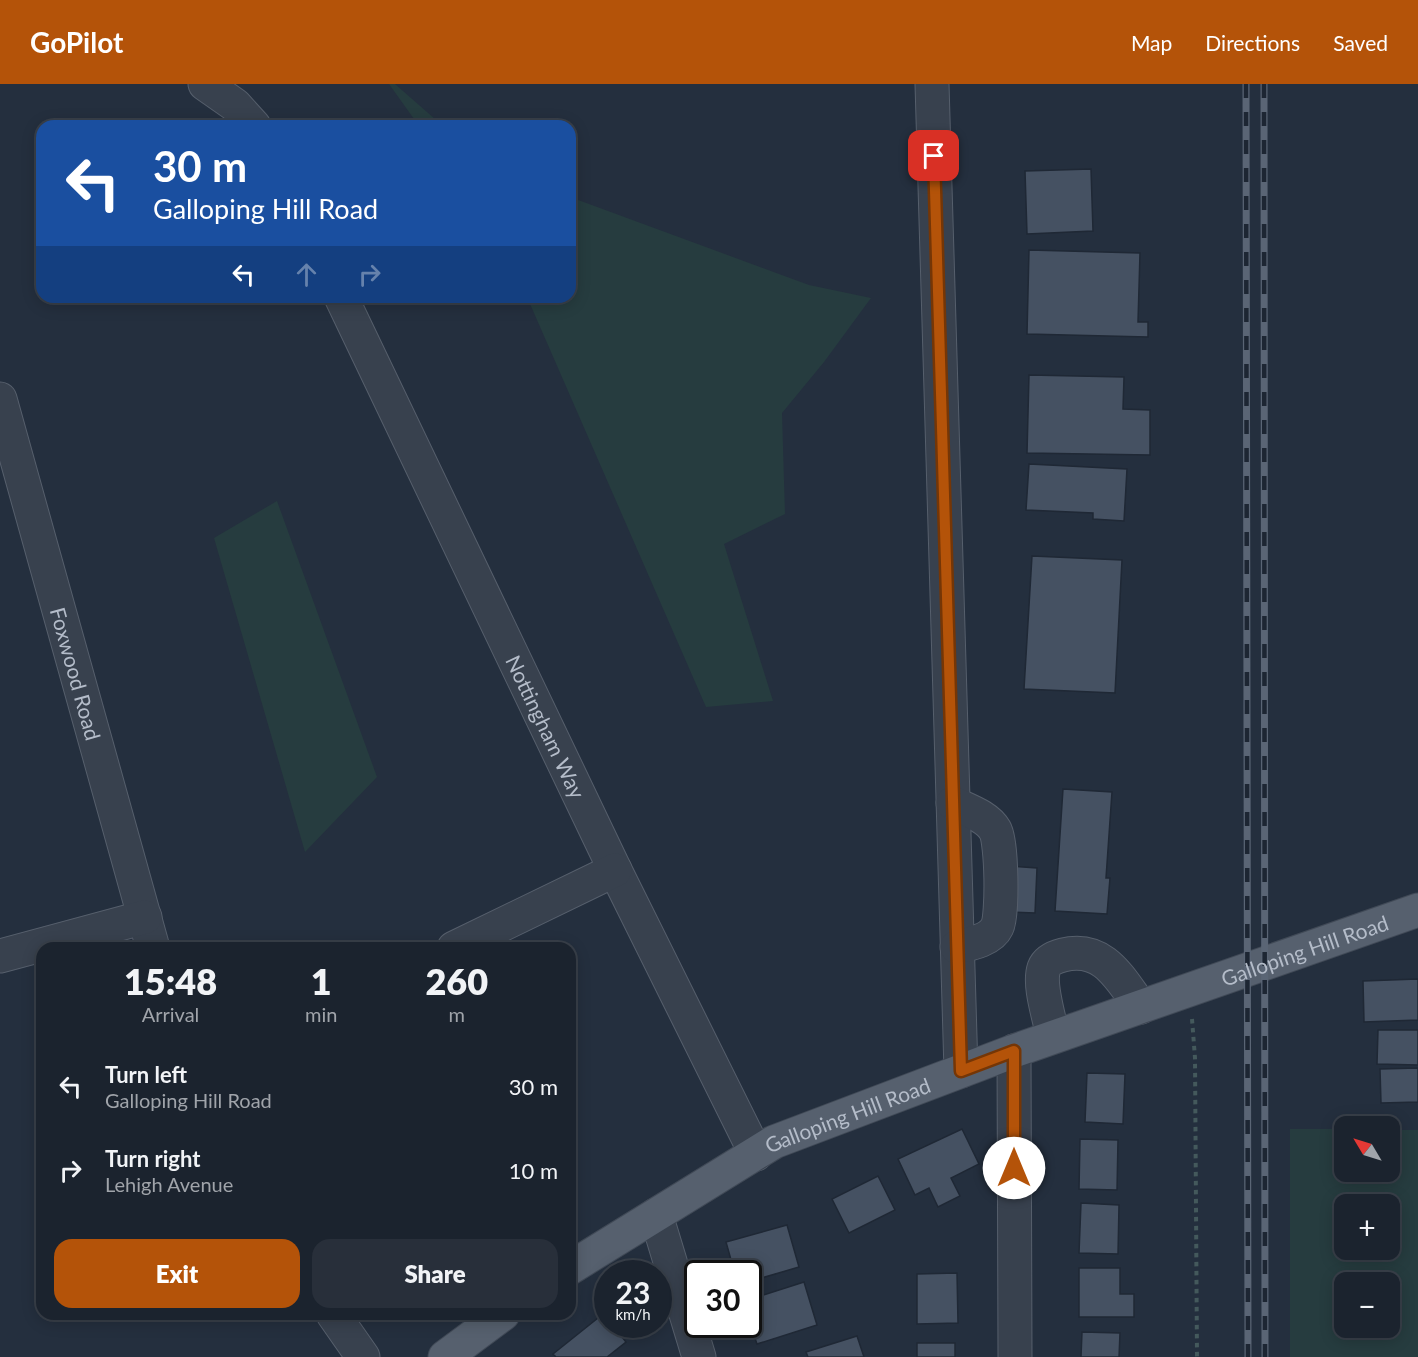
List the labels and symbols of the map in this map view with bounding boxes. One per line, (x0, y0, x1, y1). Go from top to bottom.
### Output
pin (908, 130, 959, 181)
street label: Foxwood Road (46, 604, 107, 743)
street label: Nottingham Way (501, 651, 591, 802)
street label: Galloping Hill Road (1217, 909, 1391, 990)
street label: Galloping Hill Road (759, 1072, 934, 1158)
north arrow (1334, 1116, 1400, 1182)
position arrow (982, 1136, 1046, 1200)
speed limit sign: 30 (684, 1260, 762, 1338)

